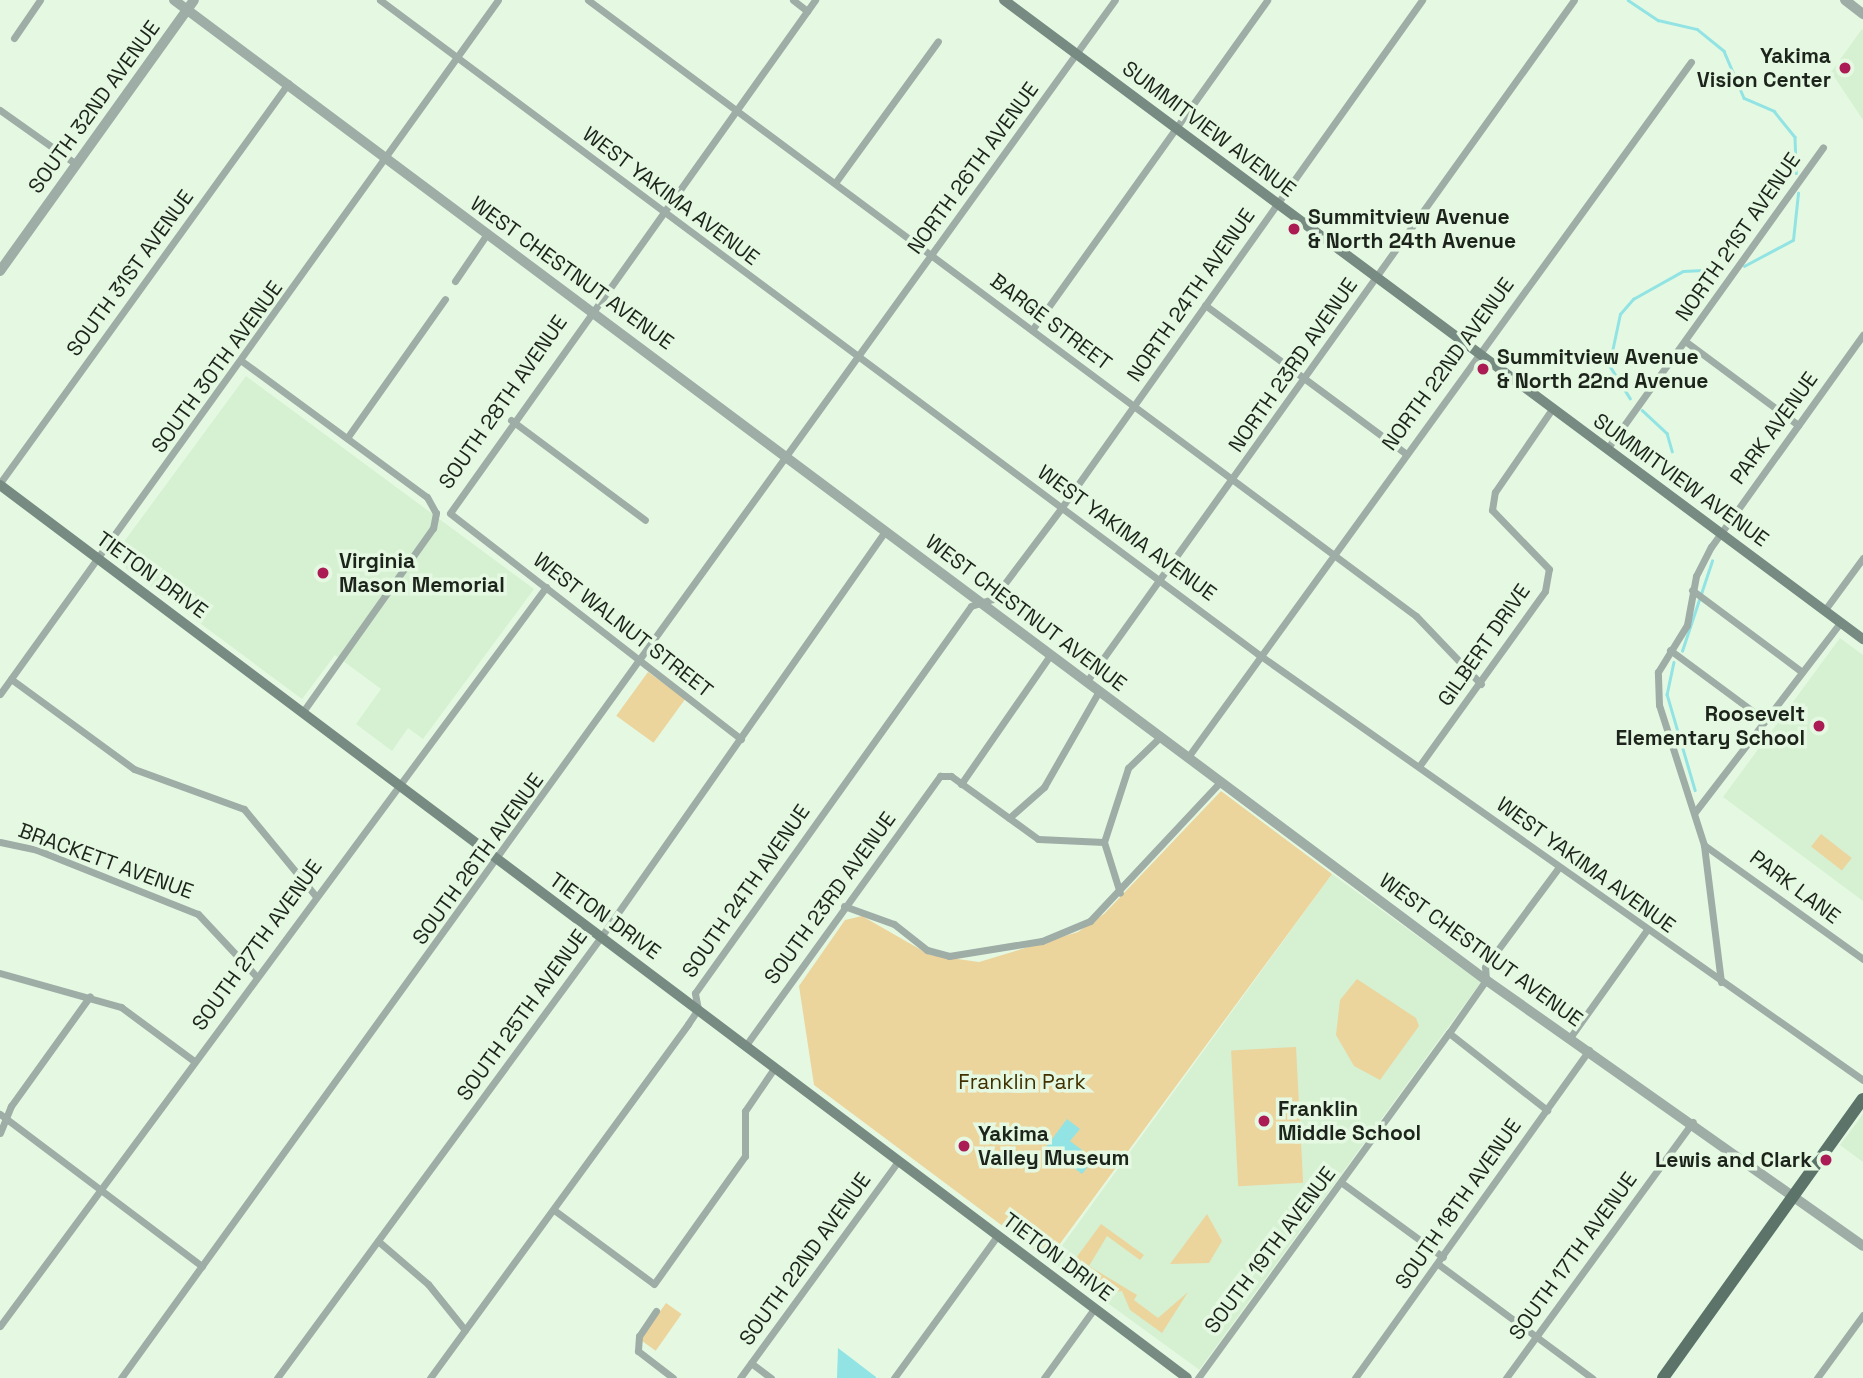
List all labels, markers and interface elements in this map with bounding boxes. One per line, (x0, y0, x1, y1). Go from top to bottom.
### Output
street label: SOUTH 32ND AVENUE (23, 16, 165, 198)
place label: Yakima Vision Center (1697, 43, 1831, 93)
street label: SUMMITVIEW AVENUE (1117, 55, 1301, 203)
marker: Yakima Vision Center (1837, 60, 1853, 76)
street label: NORTH 26TH AVENUE (902, 77, 1044, 259)
street label: WEST YAKIMA AVENUE (577, 121, 765, 271)
street label: NORTH 21ST AVENUE (1670, 148, 1806, 326)
street label: SOUTH 31ST AVENUE (61, 185, 199, 361)
street label: WEST CHESTNUT AVENUE (465, 190, 679, 356)
street label: NORTH 24TH AVENUE (1122, 203, 1260, 387)
place label: Summitview Avenue & North 24th Avenue (1308, 204, 1516, 254)
marker: Summitview Avenue & North 24th Avenue (1286, 221, 1302, 237)
street label: BARGE STREET (985, 268, 1117, 376)
street label: NORTH 23RD AVENUE (1223, 273, 1363, 457)
street label: NORTH 22ND AVENUE (1377, 273, 1519, 455)
street label: SOUTH 30TH AVENUE (146, 276, 288, 458)
street label: SOUTH 28TH AVENUE (433, 310, 573, 494)
place label: Summitview Avenue & North 22nd Avenue (1497, 344, 1709, 394)
marker: Summitview Avenue & North 22nd Avenue (1475, 361, 1491, 377)
street label: PARK AVENUE (1725, 367, 1823, 489)
street label: SUMMITVIEW AVENUE (1588, 408, 1774, 552)
street label: WEST YAKIMA AVENUE (1032, 459, 1222, 607)
street label: TIETON DRIVE (91, 526, 213, 624)
street label: WEST CHESTNUT AVENUE (920, 529, 1132, 697)
street label: WEST WALNUT STREET (528, 547, 718, 703)
place label: Virginia Mason Memorial (339, 548, 505, 598)
marker: Virginia Mason Memorial (313, 563, 333, 583)
street label: GILBERT DRIVE (1432, 579, 1536, 711)
place label: Roosevelt Elementary School (1615, 701, 1805, 751)
marker: Roosevelt Elementary School (1811, 718, 1827, 734)
street label: SOUTH 26TH AVENUE (407, 768, 549, 950)
street label: WEST YAKIMA AVENUE (1491, 791, 1681, 939)
street label: SOUTH 24TH AVENUE (677, 799, 815, 983)
street label: SOUTH 23RD AVENUE (759, 807, 901, 989)
street label: BRACKETT AVENUE (15, 818, 197, 904)
street label: PARK LANE (1745, 845, 1845, 929)
street label: SOUTH 27TH AVENUE (187, 855, 327, 1035)
street label: TIETON DRIVE (544, 867, 666, 965)
street label: WEST CHESTNUT AVENUE (1374, 867, 1588, 1033)
street label: SOUTH 25TH AVENUE (451, 924, 593, 1106)
park label: Franklin Park (958, 1069, 1086, 1095)
place label: Franklin Middle School (1278, 1096, 1421, 1146)
marker: Franklin Middle School (1256, 1113, 1272, 1129)
street label: SOUTH 18TH AVENUE (1390, 1114, 1526, 1294)
place label: Yakima Valley Museum (978, 1121, 1129, 1171)
marker: Yakima Valley Museum (956, 1138, 972, 1154)
place label: Lewis and Clark (1655, 1147, 1812, 1173)
marker: Lewis and Clark (1818, 1152, 1834, 1168)
street label: SOUTH 19TH AVENUE (1199, 1162, 1341, 1338)
street label: SOUTH 17TH AVENUE (1504, 1167, 1642, 1345)
street label: SOUTH 22ND AVENUE (734, 1168, 876, 1350)
street label: TIETON DRIVE (998, 1207, 1118, 1307)

